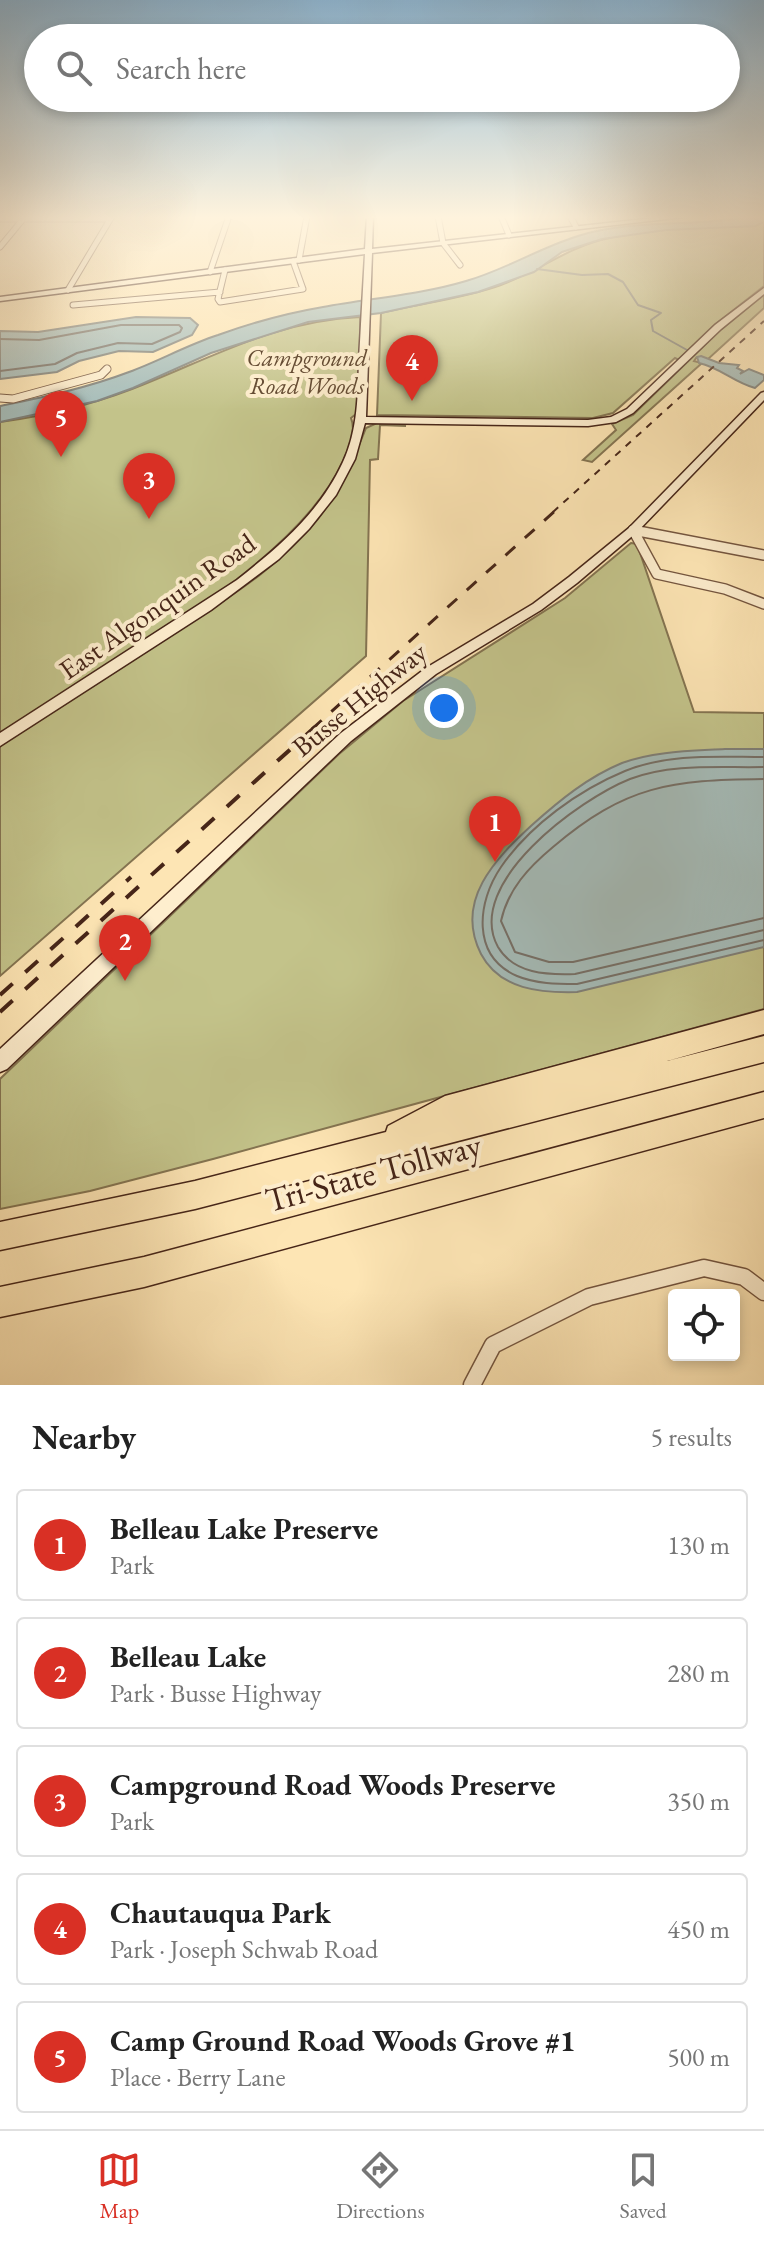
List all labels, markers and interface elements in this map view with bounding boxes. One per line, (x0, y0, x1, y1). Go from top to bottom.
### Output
search box (24, 24, 740, 112)
icon: search (52, 46, 96, 90)
text: Search here (116, 49, 246, 88)
pin: 4 (386, 335, 438, 401)
park label: Campground Road Woods (247, 342, 368, 401)
pin: 5 (35, 391, 87, 457)
pin: 3 (123, 453, 175, 519)
street label: East Algonquin Road (52, 524, 263, 687)
street label: Busse Highway (284, 633, 434, 764)
your location (424, 688, 464, 728)
pin: 1 (469, 796, 521, 862)
pin: 2 (99, 915, 151, 981)
street label: Tri-State Tollway (260, 1122, 487, 1222)
map controls (668, 1289, 740, 1361)
button: locate (668, 1289, 740, 1361)
text: Nearby (32, 1415, 136, 1459)
text: 5 results (651, 1420, 732, 1454)
text: Belleau Lake Preserve (110, 1509, 378, 1548)
text: 1 (53, 1528, 67, 1562)
text: 130 m (667, 1528, 730, 1562)
text: Park (110, 1548, 154, 1582)
text: Belleau Lake (110, 1637, 266, 1676)
text: 2 (53, 1656, 67, 1690)
text: 280 m (667, 1656, 730, 1690)
text: Park · Busse Highway (110, 1676, 321, 1710)
text: Campground Road Woods Preserve (110, 1765, 556, 1804)
text: 3 (53, 1784, 67, 1818)
text: 350 m (667, 1784, 730, 1818)
text: Park (110, 1804, 154, 1838)
text: Chautauqua Park (110, 1893, 331, 1932)
text: 4 (53, 1912, 67, 1946)
text: 450 m (667, 1912, 730, 1946)
text: Park · Joseph Schwab Road (110, 1932, 378, 1966)
text: Camp Ground Road Woods Grove #1 (110, 2021, 576, 2060)
text: 5 (53, 2040, 67, 2074)
text: 500 m (667, 2040, 730, 2074)
text: Place · Berry Lane (110, 2060, 286, 2094)
tab: Map (97, 2148, 141, 2225)
tab: Directions (336, 2148, 425, 2225)
tab: Saved (619, 2148, 667, 2225)

